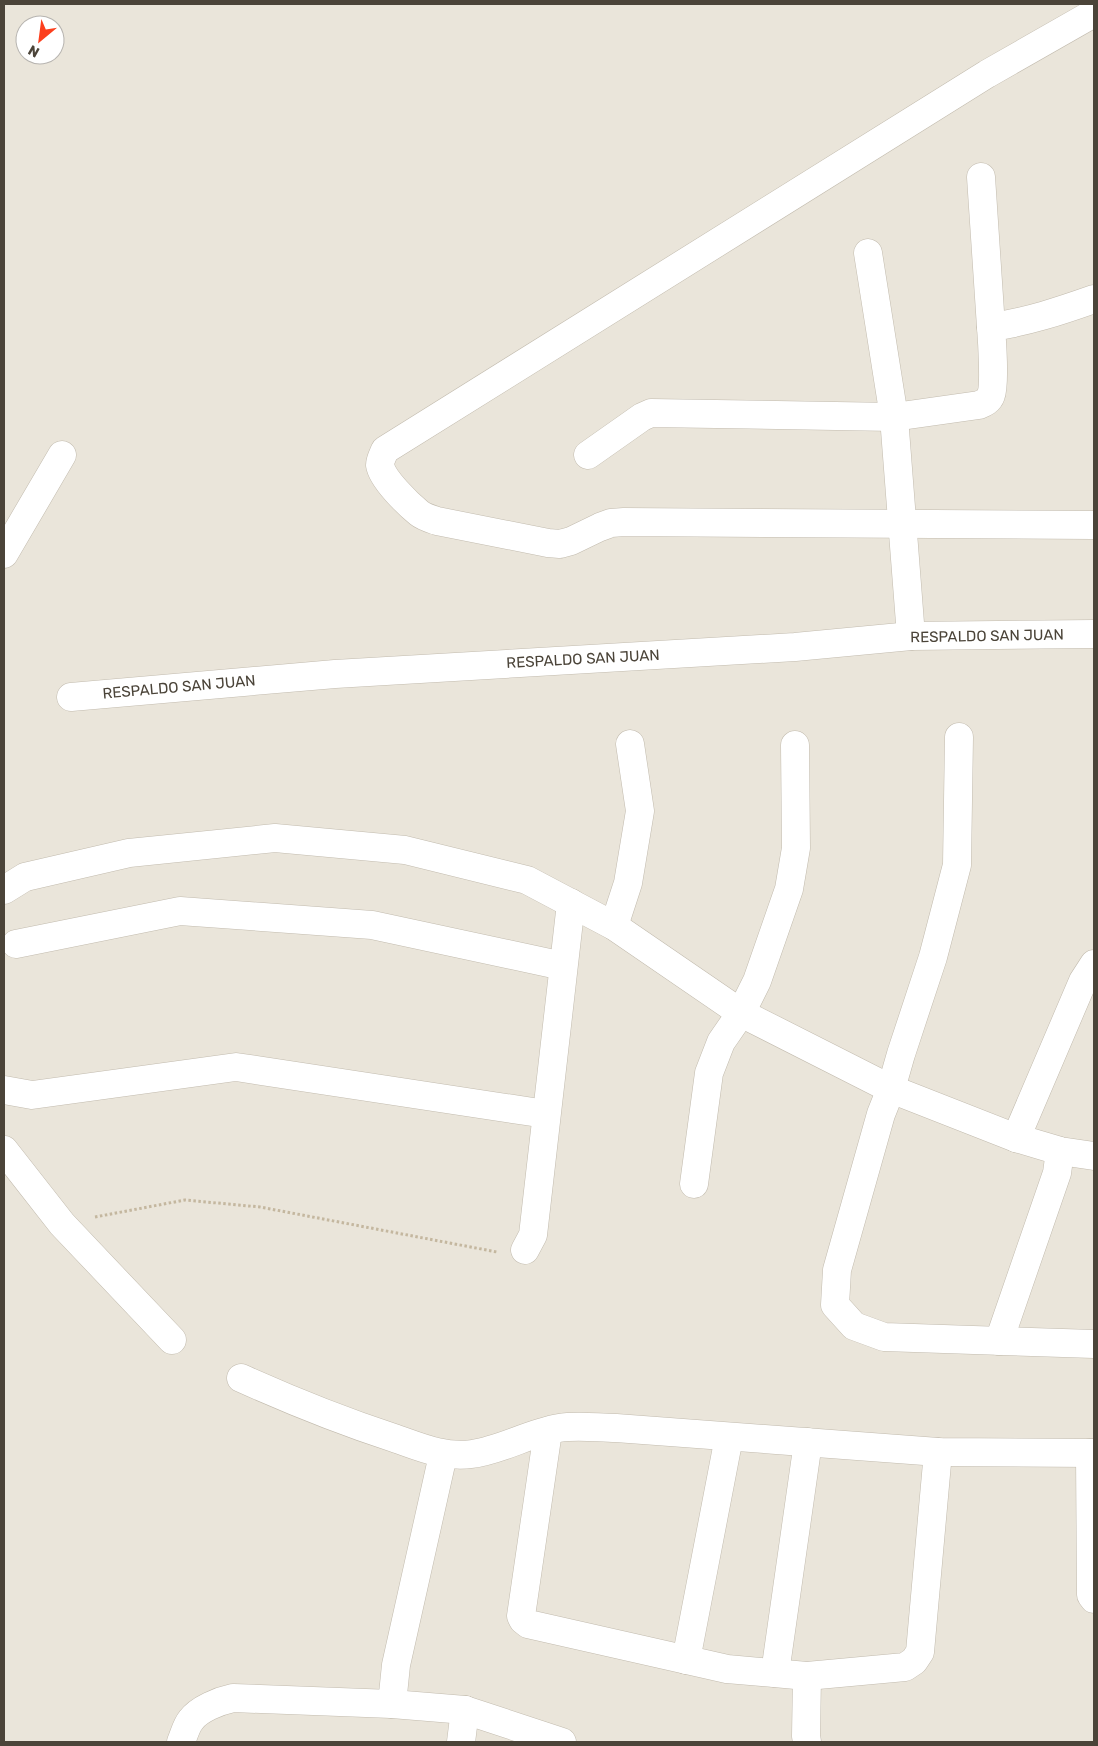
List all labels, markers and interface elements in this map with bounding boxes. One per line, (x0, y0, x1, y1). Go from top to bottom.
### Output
north arrow (15, 15, 65, 65)
text: N (25, 41, 42, 61)
street label: RESPALDO SAN JUAN (910, 626, 1064, 646)
street label: RESPALDO SAN JUAN (506, 646, 660, 672)
street label: RESPALDO SAN JUAN (102, 671, 256, 703)

